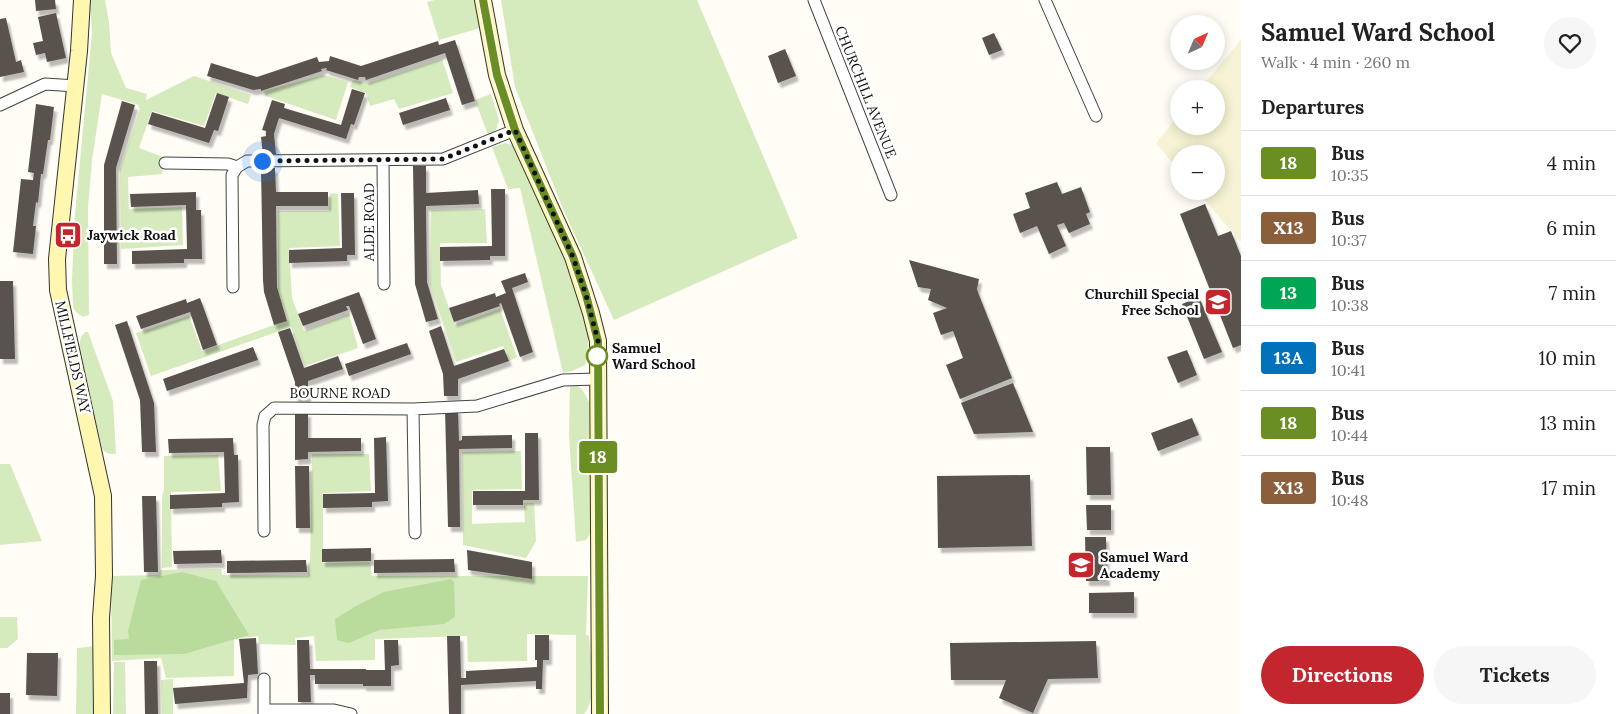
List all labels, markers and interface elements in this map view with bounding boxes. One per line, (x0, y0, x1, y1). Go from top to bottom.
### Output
north arrow (1170, 15, 1225, 70)
map controls (1170, 15, 1225, 200)
text: Samuel Ward School (1261, 17, 1495, 48)
button: heart (1544, 17, 1596, 69)
street label: CHURCHILL AVENUE (831, 23, 901, 161)
text: Walk · 4 min · 260 m (1261, 52, 1410, 72)
button: + (1170, 80, 1225, 135)
text: Departures (1261, 95, 1364, 119)
text: Bus (1331, 141, 1364, 165)
button: − (1170, 145, 1225, 200)
your location (250, 149, 275, 174)
text: 18 (1280, 151, 1297, 174)
text: 4 min (1547, 151, 1596, 175)
text: 10:35 (1331, 165, 1368, 185)
street label: ALDE ROAD (360, 183, 378, 262)
text: Bus (1331, 206, 1364, 230)
text: X13 (1274, 216, 1303, 239)
text: 6 min (1546, 216, 1596, 240)
bus stop icon: Jaywick Road (53, 220, 83, 250)
place label: Jaywick Road (87, 226, 176, 244)
text: 10:37 (1331, 230, 1367, 250)
text: Bus (1331, 271, 1364, 295)
text: 13 (1280, 281, 1297, 304)
text: 7 min (1548, 281, 1596, 305)
place label: Churchill Special Free School (1085, 285, 1200, 319)
school or university icon: Churchill Special Free School (1203, 287, 1233, 317)
text: 10:38 (1331, 295, 1369, 315)
street label: MILLFIELDS WAY (51, 299, 95, 416)
text: Bus (1331, 336, 1364, 360)
place label: Samuel Ward School (612, 339, 696, 373)
marker: Samuel Ward School (586, 345, 608, 367)
text: 13A (1274, 346, 1303, 369)
text: 10 min (1538, 346, 1596, 370)
text: 10:41 (1331, 360, 1365, 380)
street label: BOURNE ROAD (289, 384, 391, 402)
text: Bus (1331, 401, 1364, 425)
text: 18 (1280, 411, 1297, 434)
text: 13 min (1540, 411, 1596, 435)
text: 10:44 (1331, 425, 1368, 445)
line badge: 18 (576, 441, 620, 473)
text: 18 (589, 445, 607, 468)
text: Bus (1331, 466, 1364, 490)
text: X13 (1274, 476, 1303, 499)
text: 17 min (1541, 476, 1596, 500)
text: 10:48 (1331, 490, 1368, 510)
place label: Samuel Ward Academy (1100, 548, 1188, 582)
school or university icon: Samuel Ward Academy (1066, 550, 1096, 580)
button: Directions (1261, 646, 1424, 704)
button: Tickets (1434, 646, 1596, 704)

